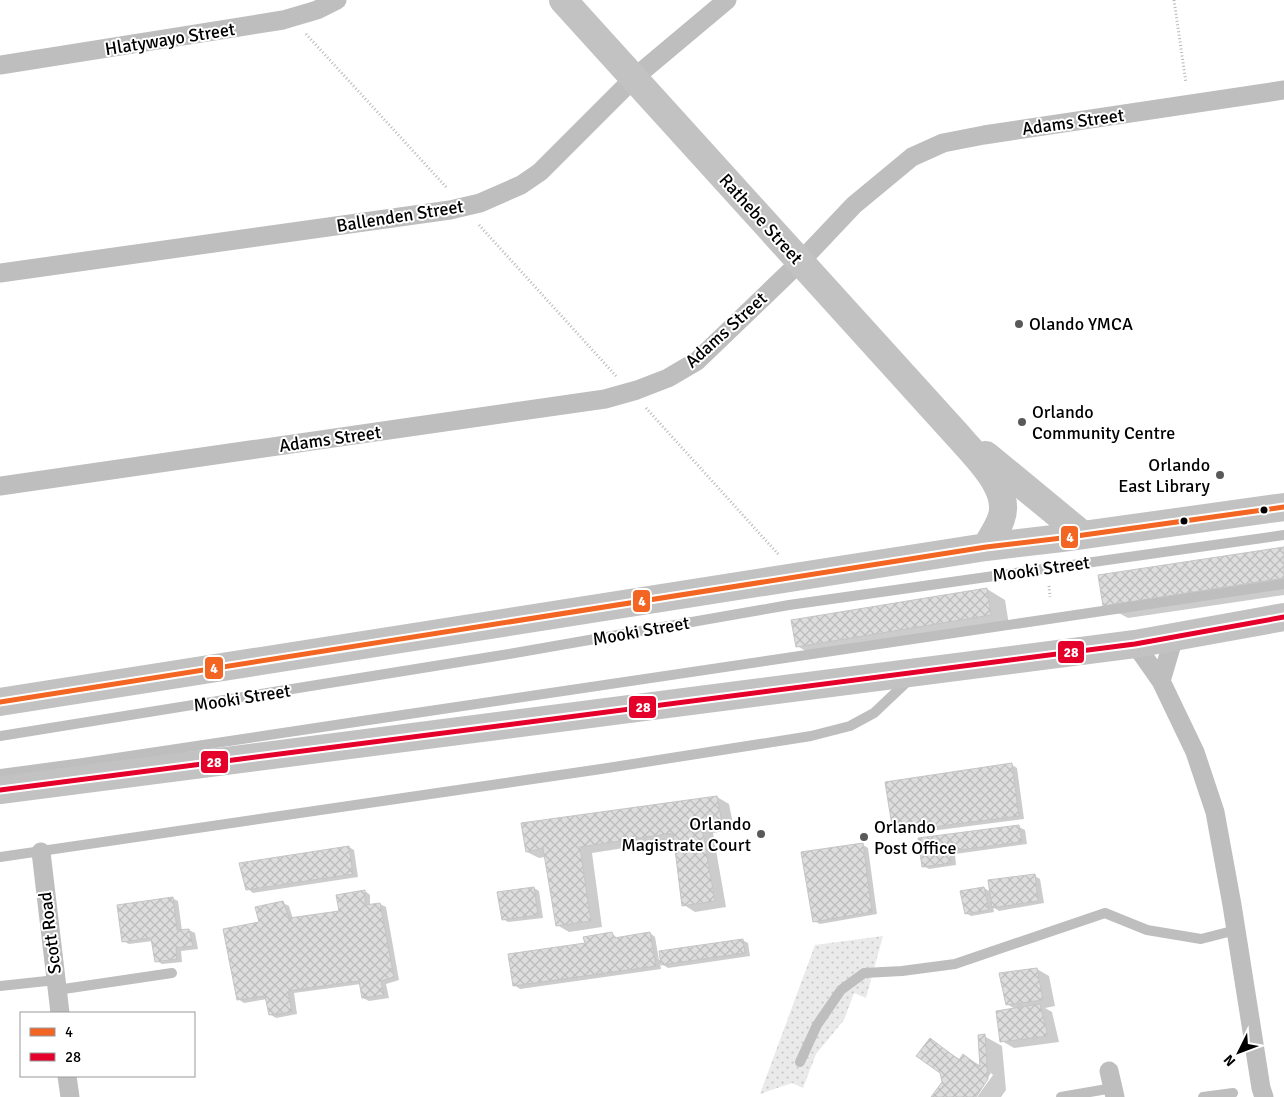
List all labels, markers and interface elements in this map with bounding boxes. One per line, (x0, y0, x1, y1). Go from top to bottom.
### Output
street label: Hlatywayo Street (103, 18, 237, 60)
street label: Adams Street (1021, 104, 1125, 140)
street label: Rathebe Street (715, 169, 807, 269)
street label: Ballenden Street (335, 195, 465, 237)
street label: Adams Street (681, 287, 771, 373)
place label: Olando YMCA (1029, 313, 1133, 335)
marker: Olando YMCA (1013, 318, 1025, 330)
place label: Orlando Community Centre (1032, 401, 1175, 444)
marker: Orlando Community Centre (1016, 416, 1028, 428)
street label: Adams Street (278, 421, 382, 457)
place label: Orlando East Library (1118, 454, 1211, 497)
marker: Orlando East Library (1214, 469, 1226, 481)
unlabelled marker (1259, 505, 1269, 515)
unlabelled marker (1179, 516, 1189, 526)
line badge: 4 (1060, 525, 1079, 549)
text: 4 (1066, 529, 1074, 546)
street label: Mooki Street (991, 551, 1091, 587)
line badge: 4 (632, 589, 651, 613)
text: 4 (638, 593, 646, 610)
street label: Mooki Street (591, 612, 691, 650)
line badge: 28 (1057, 640, 1085, 664)
text: 28 (1063, 644, 1079, 661)
line badge: 4 (204, 656, 224, 680)
text: 4 (210, 660, 218, 677)
street label: Mooki Street (192, 679, 292, 717)
line badge: 28 (628, 695, 657, 719)
text: 28 (635, 699, 651, 716)
line badge: 28 (200, 750, 229, 774)
text: 28 (206, 754, 222, 771)
place label: Orlando Magistrate Court (621, 813, 751, 856)
place label: Orlando Post Office (874, 816, 956, 859)
marker: Orlando Magistrate Court (755, 828, 767, 840)
marker: Orlando Post Office (858, 831, 870, 843)
street label: Scott Road (34, 891, 66, 975)
legend (20, 1012, 195, 1077)
text: 4 (65, 1023, 73, 1041)
north arrow (1214, 1027, 1264, 1077)
text: 28 (65, 1048, 81, 1066)
text: N (1220, 1051, 1239, 1070)

